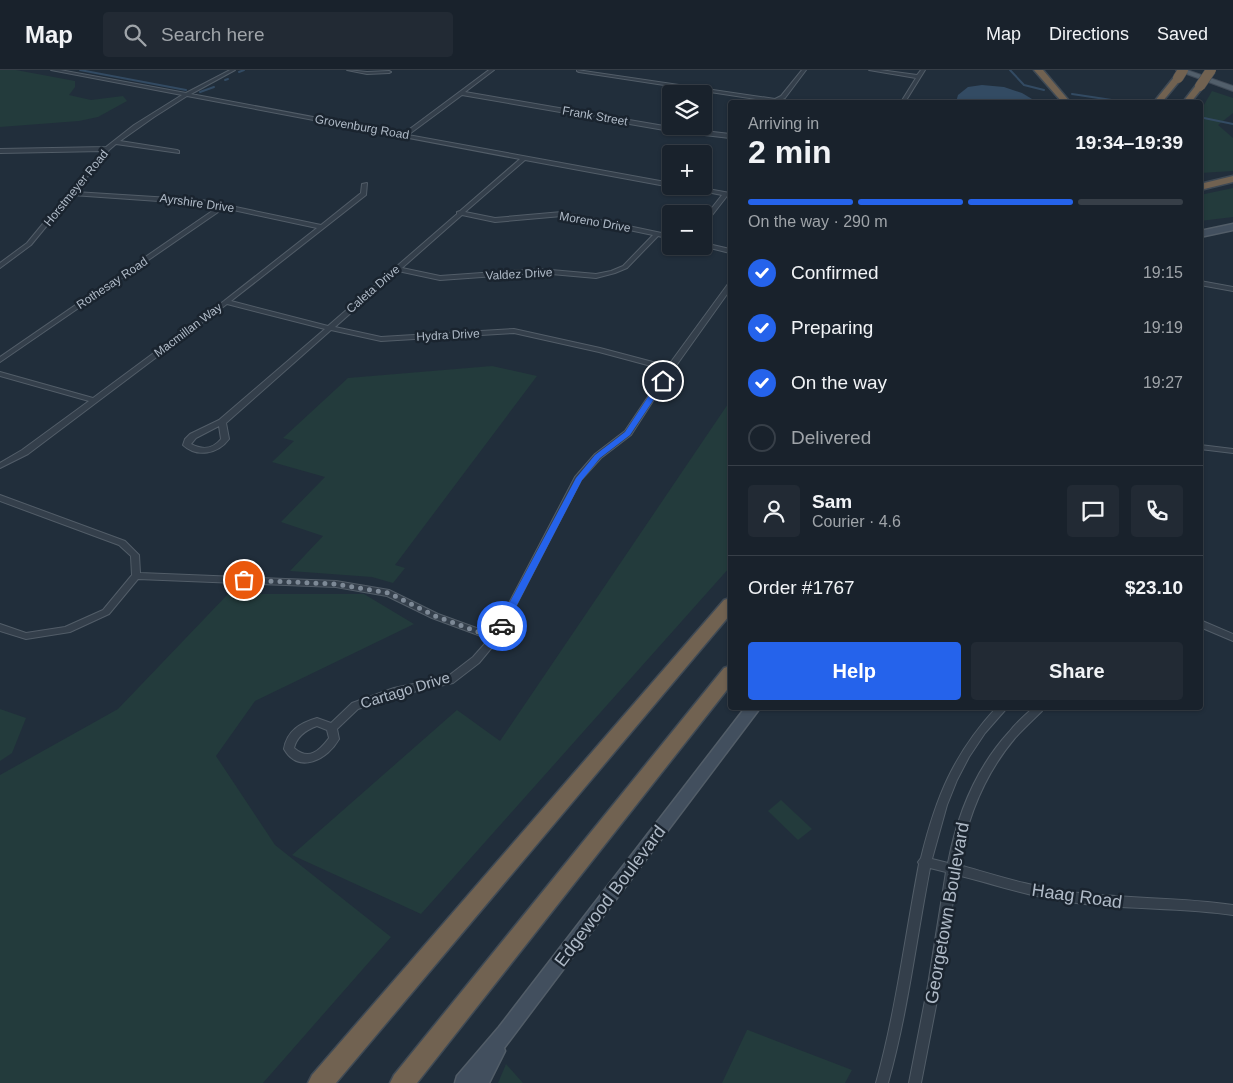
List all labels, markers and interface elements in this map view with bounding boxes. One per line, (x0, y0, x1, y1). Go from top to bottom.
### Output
search box (103, 12, 453, 57)
text: Map (25, 21, 73, 48)
icon: search (121, 21, 149, 49)
text: Search here (161, 24, 265, 45)
text: Map (986, 24, 1021, 44)
text: Directions (1049, 24, 1129, 44)
text: Saved (1157, 24, 1208, 44)
map controls (662, 85, 712, 255)
button: layers (662, 85, 712, 135)
street label: Frank Street (561, 103, 629, 129)
street label: Grovenburg Road (314, 112, 410, 142)
text: Arriving in (748, 115, 819, 132)
text: 19:34–19:39 (1075, 132, 1183, 153)
text: 2 min (748, 134, 832, 170)
button: + (662, 145, 712, 195)
street label: Horstmeyer Road (41, 147, 111, 229)
street label: Ayrshire Drive (159, 191, 235, 215)
button: − (662, 205, 712, 255)
street label: Moreno Drive (558, 209, 632, 235)
text: On the way · 290 m (748, 213, 888, 230)
street label: Rothesay Road (74, 254, 150, 312)
icon: check (748, 259, 776, 287)
street label: Caleta Drive (343, 262, 403, 316)
text: Confirmed (791, 262, 879, 283)
text: 19:15 (1143, 264, 1183, 281)
street label: Valdez Drive (485, 265, 553, 283)
street label: Macmillan Way (151, 300, 225, 360)
icon: check (748, 314, 776, 342)
text: Preparing (791, 317, 873, 338)
text: 19:19 (1143, 319, 1183, 336)
street label: Hydra Drive (416, 326, 480, 344)
pin (642, 360, 684, 402)
icon: home (649, 367, 677, 395)
icon: check (748, 369, 776, 397)
text: On the way (791, 372, 887, 393)
text: 19:27 (1143, 374, 1183, 391)
text: Delivered (791, 427, 871, 448)
button: person (748, 485, 800, 537)
button: chat (1067, 485, 1119, 537)
button: phone (1131, 485, 1183, 537)
text: Sam (812, 491, 852, 512)
text: Courier · 4.6 (812, 513, 901, 530)
pin (223, 559, 265, 601)
icon: bag (230, 566, 258, 594)
text: Order #1767 (748, 577, 855, 598)
text: $23.10 (1125, 577, 1183, 598)
courier (477, 601, 527, 651)
icon: car (488, 612, 516, 640)
button: Help (748, 642, 961, 700)
button: Share (971, 642, 1183, 700)
street label: Cartago Drive (358, 668, 452, 712)
street label: Georgetown Boulevard (921, 821, 973, 1005)
street label: Edgewood Boulevard (551, 822, 669, 970)
street label: Haag Road (1031, 880, 1123, 912)

